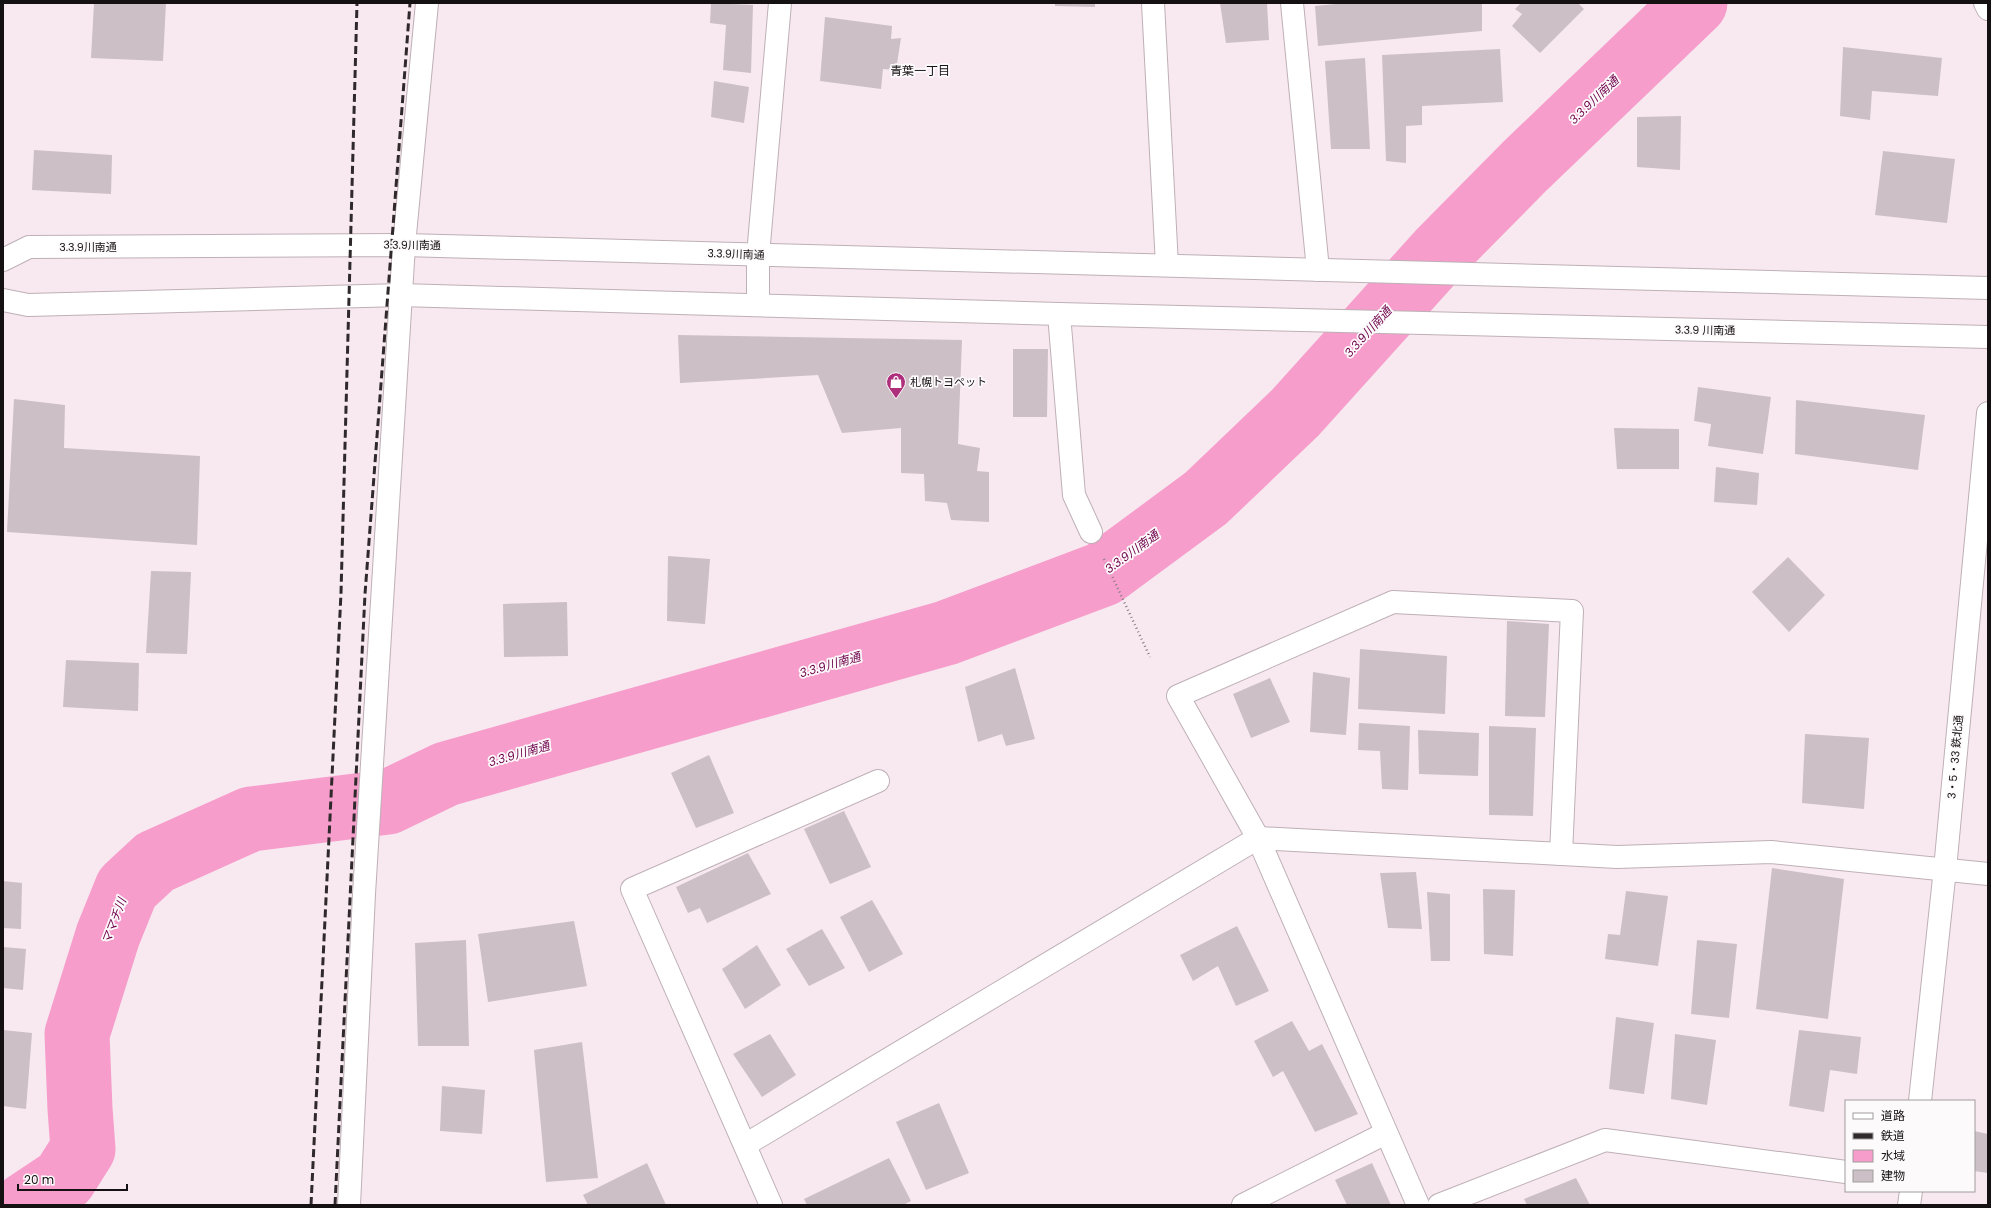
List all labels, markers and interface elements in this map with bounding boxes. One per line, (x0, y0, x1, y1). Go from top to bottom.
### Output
district label: 青葉一丁目 (890, 62, 950, 79)
water label: 3.3.9川南通 (1565, 70, 1624, 128)
street label: 3.3.9川南通 (383, 236, 441, 254)
street label: 3.3.9川南通 (59, 239, 117, 255)
street label: 3.3.9川南通 (707, 245, 765, 263)
water label: 3.3.9川南通 (1340, 301, 1396, 361)
street label: 3.3.9 川南通 (1675, 321, 1735, 339)
shop icon: 札幌トヨペット (885, 371, 907, 399)
place label: 札幌トヨペット (910, 374, 987, 390)
water label: 3.3.9川南通 (1101, 525, 1164, 577)
water label: 3.3.9川南通 (797, 647, 864, 681)
street label: 3・5・33 鉄北通 (1943, 714, 1967, 800)
water label: 3.3.9川南通 (486, 736, 553, 770)
water label: ママチ川 (97, 894, 131, 946)
legend (1845, 1100, 1975, 1192)
text: 道路 (1881, 1107, 1905, 1124)
text: 鉄道 (1881, 1127, 1905, 1144)
text: 水域 (1881, 1147, 1905, 1164)
scale bar (18, 1166, 127, 1192)
text: 建物 (1881, 1167, 1905, 1184)
text: 20 m (24, 1171, 54, 1188)

